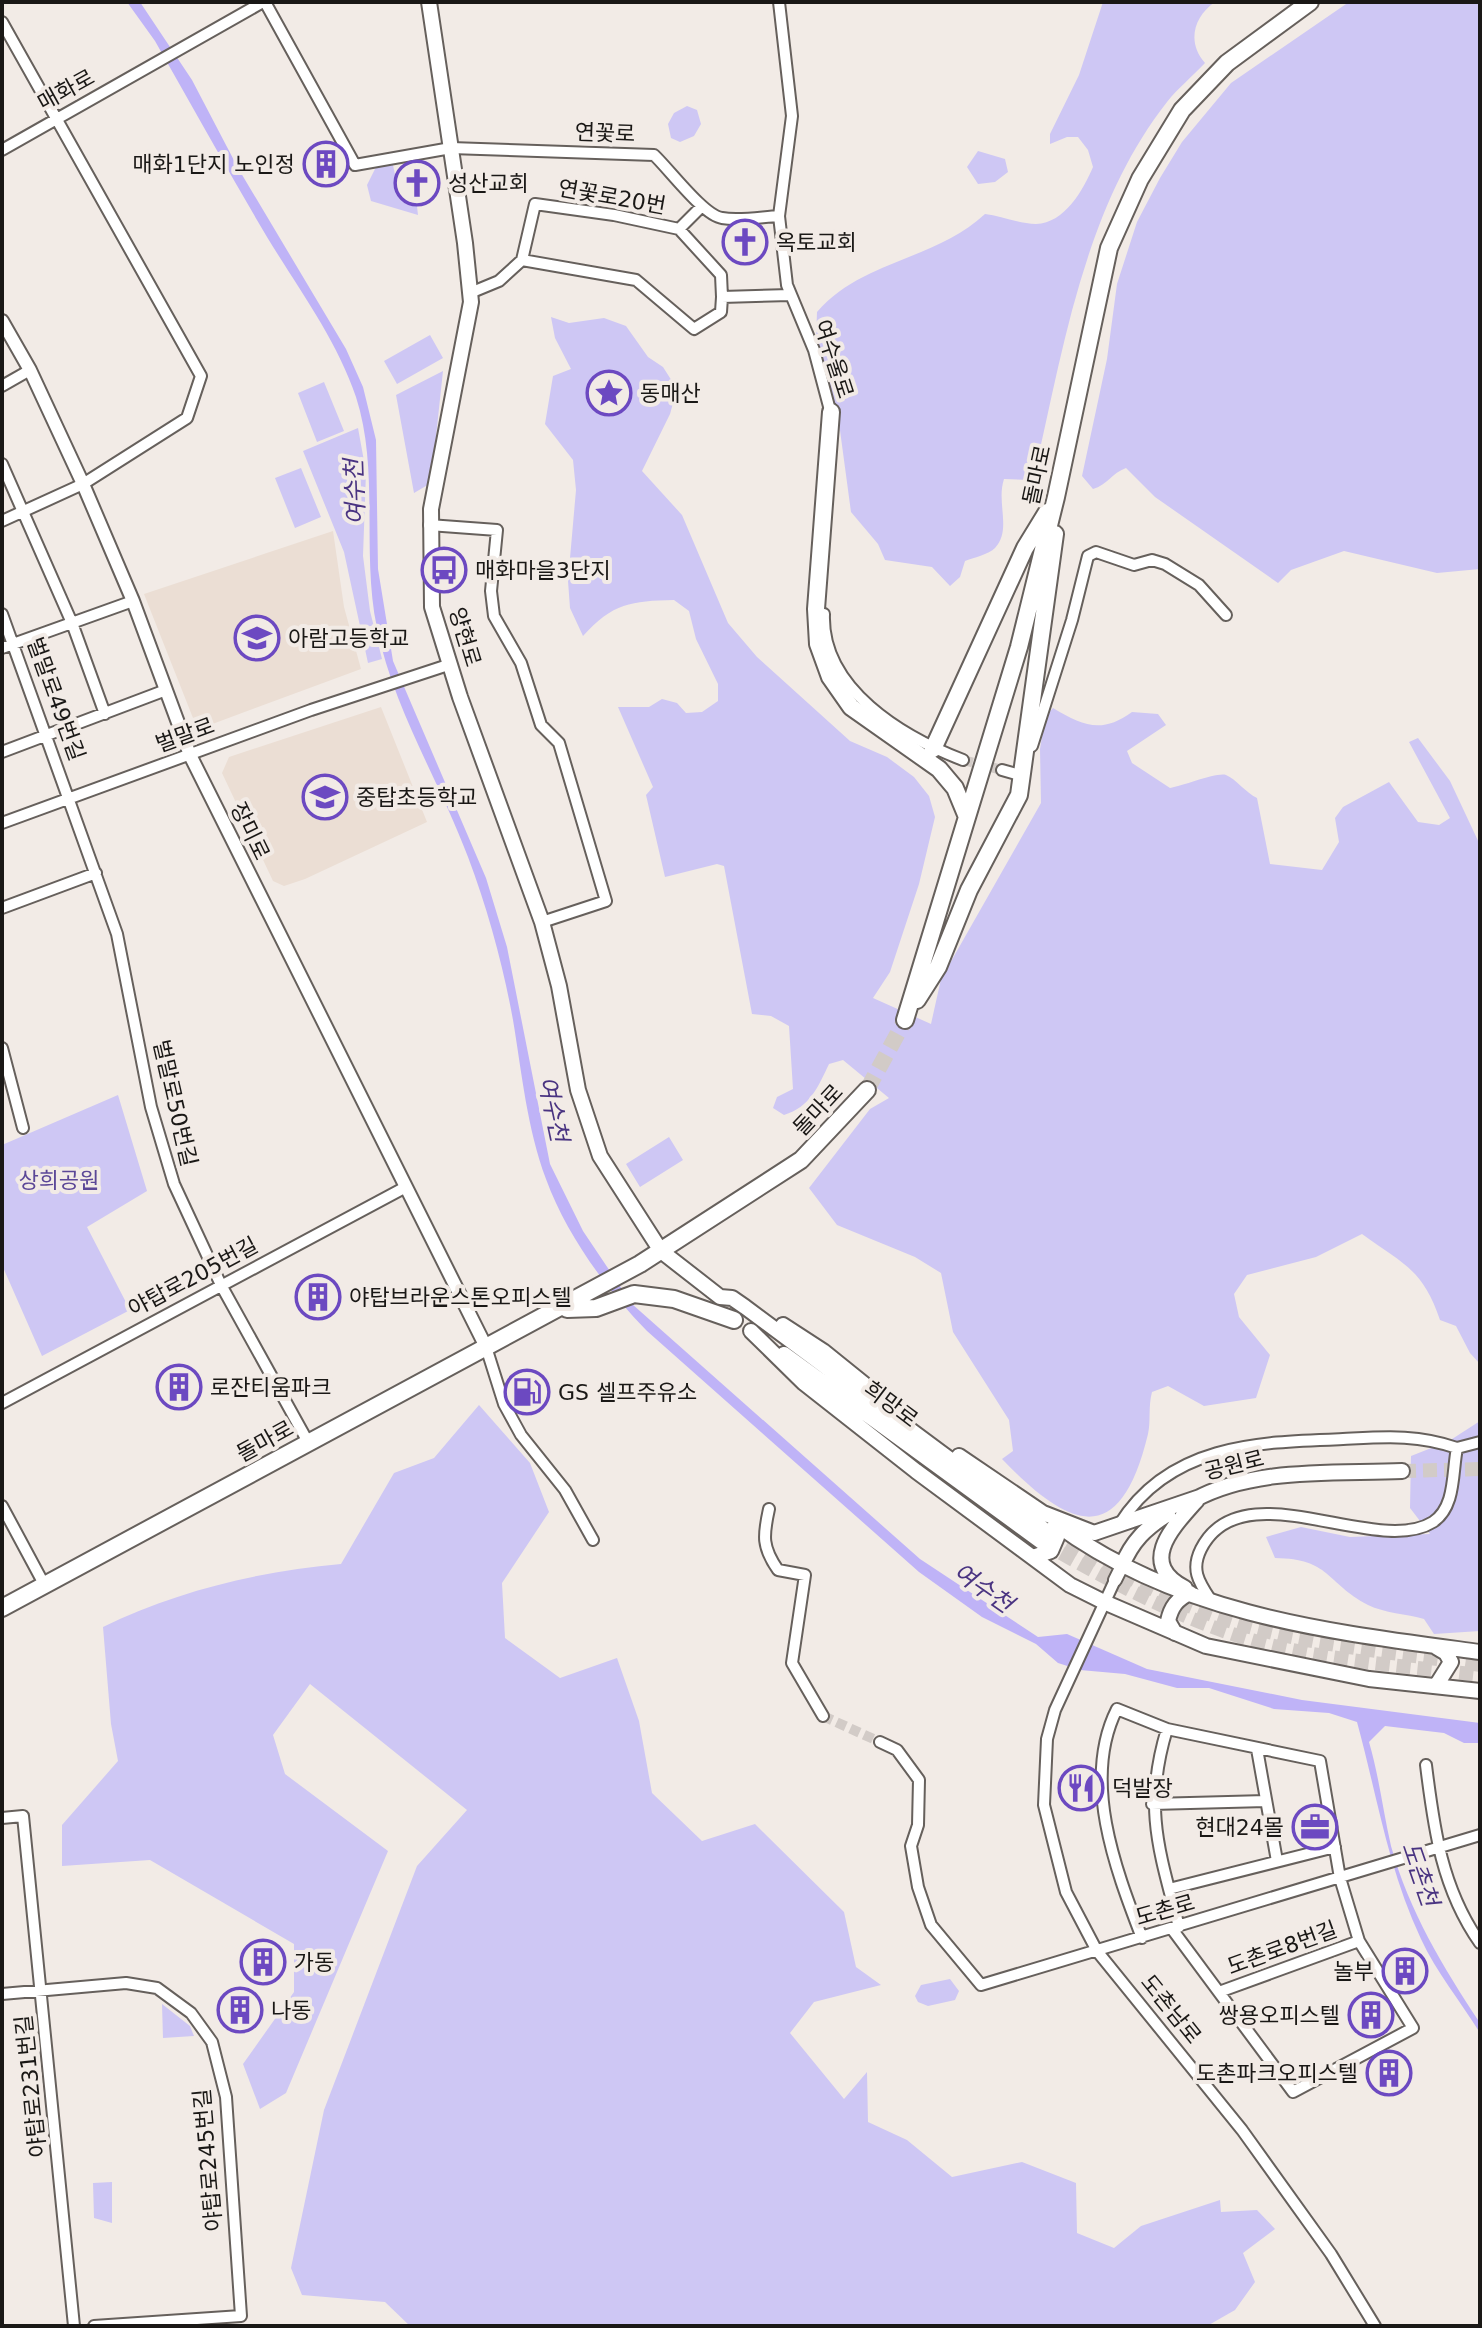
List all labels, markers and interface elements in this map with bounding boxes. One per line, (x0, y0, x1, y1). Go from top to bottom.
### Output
street label: 매화로 (33, 64, 99, 116)
street label: 연꽃로 (574, 119, 636, 147)
building icon: 매화1단지 노인정 (302, 140, 350, 188)
place label: 매화1단지 노인정 (132, 152, 295, 177)
church icon: 성산교회 (393, 159, 441, 207)
place label: 성산교회 (448, 171, 529, 196)
street label: 연꽃로20번 (556, 175, 668, 219)
church icon: 옥토교회 (721, 218, 769, 266)
place label: 옥토교회 (776, 230, 857, 255)
street label: 여수울로 (810, 317, 858, 401)
place icon: 동매산 (585, 369, 633, 417)
place label: 동매산 (640, 381, 701, 406)
street label: 돌마로 (1018, 443, 1056, 507)
water label: 여수천 (340, 455, 370, 526)
bus stop icon: 매화마을3단지 (420, 546, 468, 594)
place label: 매화마을3단지 (475, 558, 610, 583)
street label: 양현로 (444, 604, 486, 670)
school or university icon: 아람고등학교 (233, 614, 281, 662)
place label: 아람고등학교 (288, 626, 409, 651)
street label: 벌말로49번길 (22, 634, 90, 764)
street label: 벌말로 (152, 713, 218, 757)
school or university icon: 중탑초등학교 (301, 773, 349, 821)
place label: 중탑초등학교 (356, 785, 477, 810)
street label: 장미로 (225, 798, 275, 864)
street label: 벌말로50번길 (148, 1037, 202, 1169)
water label: 여수천 (532, 1074, 574, 1147)
street label: 돌마로 (788, 1079, 848, 1141)
park label: 상희공원 (19, 1168, 99, 1193)
street label: 야탑로205번길 (124, 1232, 262, 1322)
building icon: 야탑브라운스톤오피스텔 (294, 1273, 342, 1321)
place label: 야탑브라운스톤오피스텔 (349, 1285, 572, 1310)
building icon: 로잔티움파크 (155, 1363, 203, 1411)
fuel station icon: GS 셀프주유소 (503, 1368, 551, 1416)
place label: 로잔티움파크 (210, 1375, 331, 1400)
street label: 희망로 (859, 1376, 923, 1432)
place label: GS 셀프주유소 (558, 1380, 697, 1405)
street label: 돌마로 (232, 1415, 298, 1467)
street label: 공원로 (1202, 1446, 1266, 1484)
water label: 여수천 (948, 1558, 1021, 1620)
restaurant icon: 덕발장 (1057, 1764, 1105, 1812)
place label: 덕발장 (1112, 1776, 1173, 1801)
office icon: 현대24몰 (1291, 1803, 1339, 1851)
place label: 현대24몰 (1195, 1815, 1284, 1840)
water label: 도촌천 (1396, 1838, 1445, 1913)
street label: 도촌로 (1132, 1890, 1198, 1930)
street label: 도촌로8번길 (1224, 1917, 1340, 1979)
building icon: 가동 (239, 1938, 287, 1986)
building icon: 놀부 (1381, 1947, 1429, 1995)
place label: 가동 (294, 1950, 334, 1975)
place label: 놀부 (1334, 1959, 1374, 1984)
street label: 도촌남로 (1136, 1970, 1206, 2048)
building icon: 나동 (216, 1986, 264, 2034)
building icon: 쌍용오피스텔 (1347, 1991, 1395, 2039)
place label: 나동 (271, 1998, 311, 2023)
place label: 쌍용오피스텔 (1219, 2003, 1340, 2028)
street label: 야탑로231번길 (11, 2013, 51, 2159)
building icon: 도촌파크오피스텔 (1365, 2049, 1413, 2097)
place label: 도촌파크오피스텔 (1196, 2061, 1358, 2086)
street label: 야탑로245번길 (189, 2088, 227, 2232)

